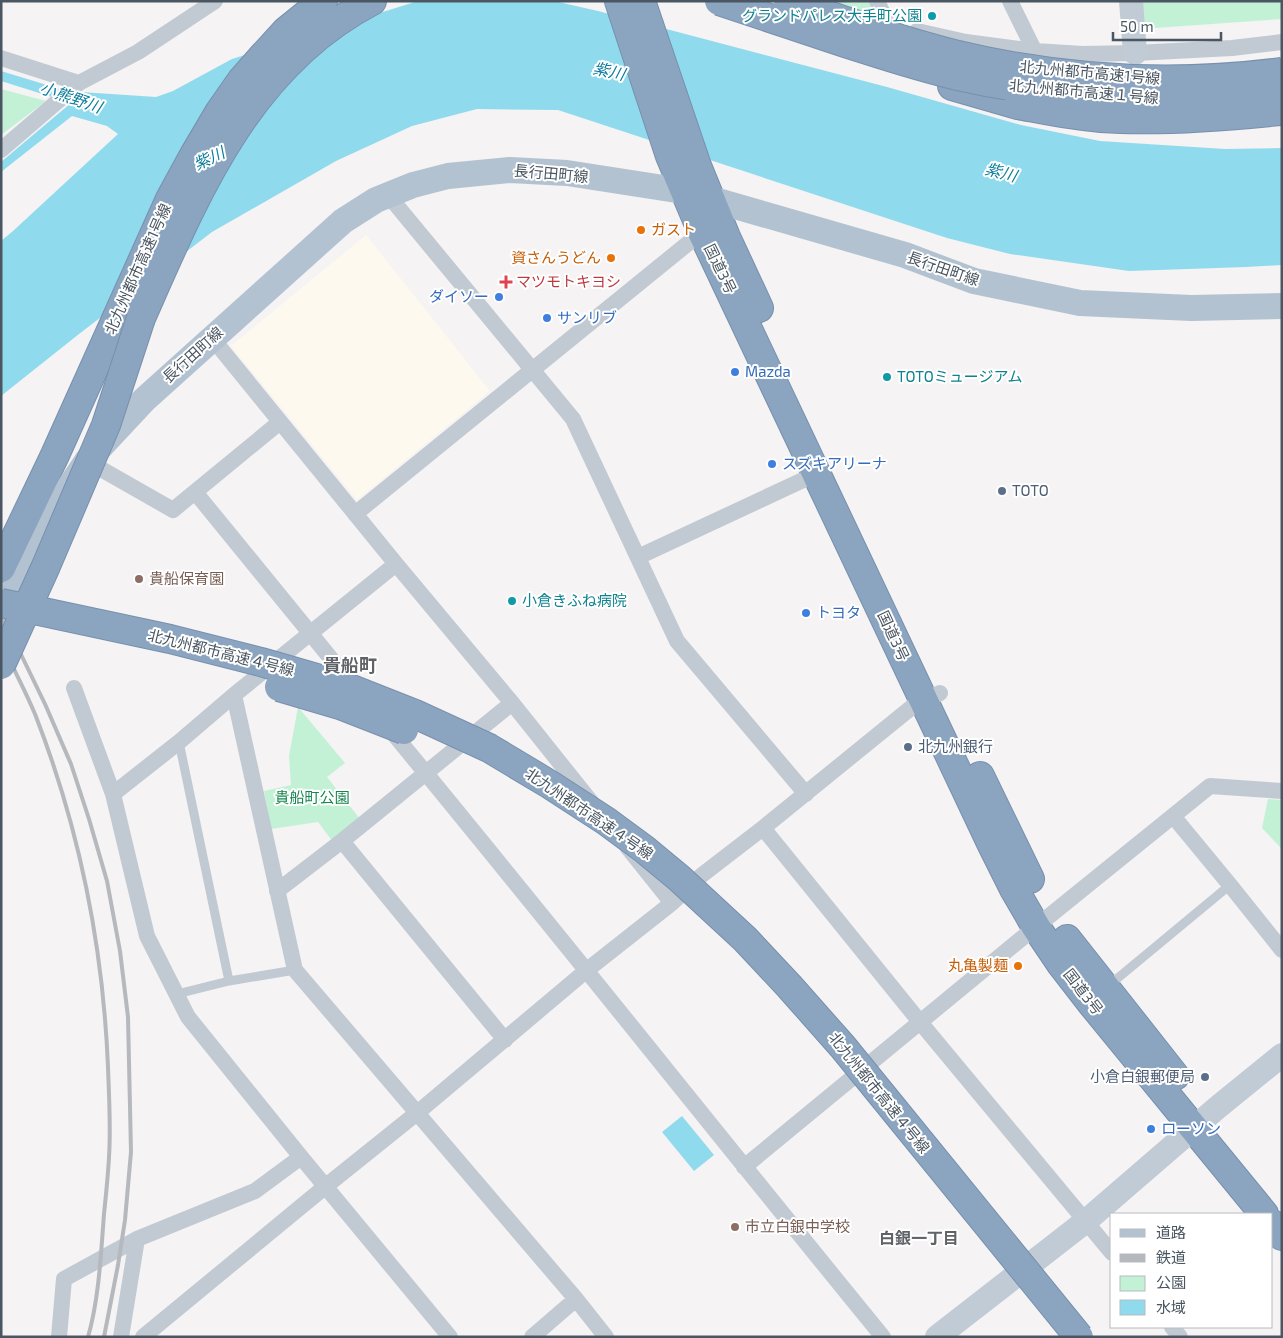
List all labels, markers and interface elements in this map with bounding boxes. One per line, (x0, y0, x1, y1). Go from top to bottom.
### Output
place label: グランドパレス大手町公園 (742, 6, 922, 24)
marker: グランドパレス大手町公園 (926, 10, 938, 22)
scale bar (1113, 10, 1220, 42)
text: 50 m (1120, 17, 1154, 35)
street label: 北九州都市高速1号線 (1019, 57, 1161, 87)
water label: 紫川 (591, 58, 629, 84)
street label: 北九州都市高速１号線 (1009, 76, 1160, 107)
water label: 小熊野川 (38, 77, 106, 117)
water label: 紫川 (190, 141, 229, 173)
water label: 紫川 (983, 158, 1021, 185)
street label: 長行田町線 (513, 161, 589, 185)
street label: 北九州都市高速1号線 (100, 201, 174, 337)
place label: ガスト (651, 220, 696, 238)
marker: ガスト (635, 224, 647, 236)
street label: 国道3号 (701, 241, 741, 296)
street label: 長行田町線 (905, 247, 982, 289)
place label: 資さんうどん (511, 248, 601, 266)
marker: 資さんうどん (605, 252, 617, 264)
place label: マツモトキヨシ (516, 272, 621, 290)
marker: マツモトキヨシ (500, 276, 512, 288)
place label: ダイソー (429, 287, 489, 305)
marker: ダイソー (493, 291, 505, 303)
place label: サンリブ (557, 308, 617, 326)
marker: サンリブ (541, 312, 553, 324)
street label: 長行田町線 (158, 322, 226, 386)
place label: Mazda (745, 362, 791, 380)
marker: Mazda (729, 366, 741, 378)
place label: TOTOミュージアム (897, 367, 1023, 385)
marker: TOTOミュージアム (881, 371, 893, 383)
place label: スズキアリーナ (782, 454, 887, 472)
marker: スズキアリーナ (766, 458, 778, 470)
place label: TOTO (1012, 481, 1049, 499)
marker: TOTO (996, 485, 1008, 497)
place label: 貴船保育園 (149, 569, 224, 587)
marker: 貴船保育園 (133, 573, 145, 585)
place label: 小倉きふね病院 (522, 591, 627, 609)
marker: 小倉きふね病院 (506, 595, 518, 607)
place label: トヨタ (816, 603, 861, 621)
marker: トヨタ (800, 607, 812, 619)
street label: 国道3号 (874, 608, 913, 664)
street label: 北九州都市高速４号線 (146, 625, 296, 679)
district label: 貴船町 (323, 654, 377, 676)
place label: 北九州銀行 (918, 737, 993, 755)
marker: 北九州銀行 (902, 741, 914, 753)
street label: 北九州都市高速４号線 (522, 764, 657, 863)
park label: 貴船町公園 (274, 788, 350, 806)
place label: 丸亀製麺 (948, 956, 1008, 974)
marker: 丸亀製麺 (1012, 960, 1024, 972)
street label: 国道3号 (1060, 965, 1107, 1018)
street label: 北九州都市高速４号線 (826, 1028, 934, 1156)
place label: 小倉白銀郵便局 (1090, 1067, 1195, 1085)
marker: 小倉白銀郵便局 (1199, 1071, 1211, 1083)
place label: ローソン (1161, 1119, 1221, 1137)
marker: ローソン (1145, 1123, 1157, 1135)
legend (1110, 1213, 1273, 1328)
place label: 市立白銀中学校 (745, 1217, 850, 1235)
marker: 市立白銀中学校 (729, 1221, 741, 1233)
text: 道路 (1156, 1223, 1186, 1241)
district label: 白銀一丁目 (879, 1228, 959, 1247)
text: 鉄道 (1156, 1248, 1186, 1266)
text: 公園 (1156, 1273, 1186, 1291)
text: 水域 (1156, 1298, 1186, 1316)

